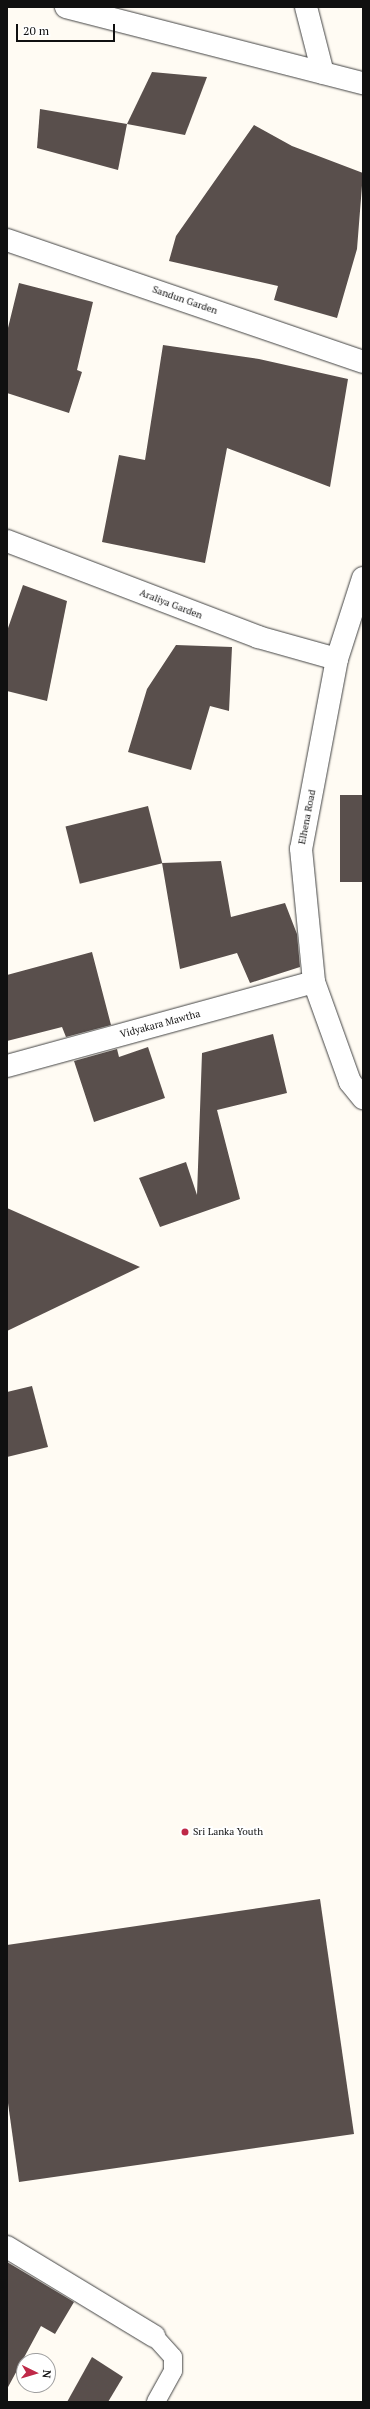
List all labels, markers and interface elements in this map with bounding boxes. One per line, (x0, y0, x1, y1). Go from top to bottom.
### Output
scale bar (18, 16, 117, 42)
text: 20 m (23, 23, 49, 38)
street label: Sandun Garden (151, 283, 219, 317)
street label: Araliya Garden (138, 586, 204, 622)
street label: Elhena Road (296, 789, 318, 845)
street label: Vidyakara Mawtha (119, 1008, 201, 1040)
place label: Sri Lanka Youth (193, 1826, 263, 1838)
marker: Sri Lanka Youth (180, 1827, 190, 1837)
north arrow (16, 2353, 56, 2393)
text: N (40, 2369, 54, 2379)

